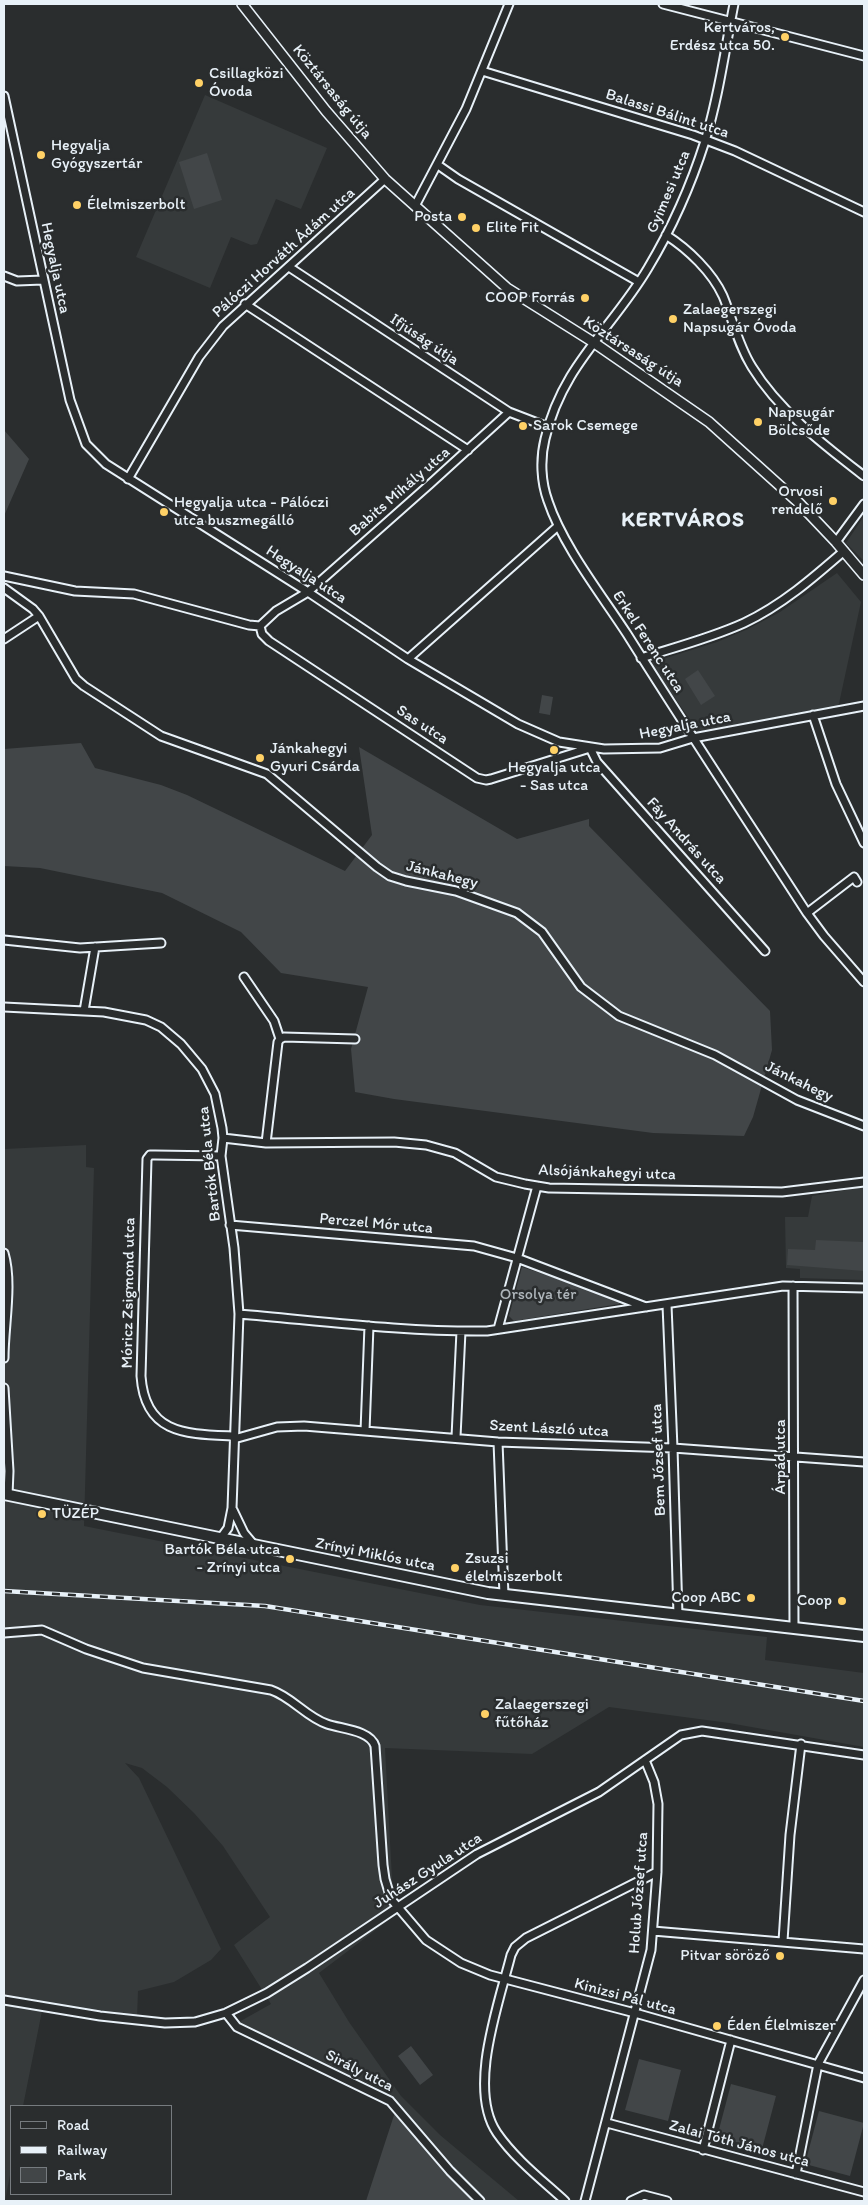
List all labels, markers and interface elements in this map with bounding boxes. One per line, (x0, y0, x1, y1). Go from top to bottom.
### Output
place label: Kertváros, Erdész utca 50. (670, 18, 775, 56)
marker: Kertváros, Erdész utca 50. (779, 31, 791, 43)
street label: Köztársaság útja (288, 41, 376, 143)
place label: Csillagközi Óvoda (209, 64, 283, 102)
marker: Csillagközi Óvoda (193, 77, 205, 89)
street label: Balassi Bálint utca (603, 85, 731, 143)
place label: Hegyalja Gyógyszertár (51, 136, 142, 174)
street label: Gyimesi utca (643, 148, 695, 236)
marker: Hegyalja Gyógyszertár (35, 149, 47, 161)
street label: Pálóczi Horváth Ádám utca (209, 184, 359, 322)
place label: Élelmiszerbolt (87, 195, 186, 215)
marker: Élelmiszerbolt (71, 199, 83, 211)
place label: Posta (414, 207, 452, 227)
marker: Posta (456, 211, 468, 223)
place label: Elite Fit (486, 218, 539, 238)
street label: Hegyalja utca (36, 221, 74, 315)
marker: Elite Fit (470, 222, 482, 234)
place label: COOP Forrás (485, 288, 575, 308)
marker: COOP Forrás (579, 292, 591, 304)
place label: Zalaegerszegi Napsugár Óvoda (683, 300, 796, 338)
street label: Ifjúság útja (386, 310, 462, 370)
street label: Köztársaság útja (579, 312, 687, 392)
marker: Zalaegerszegi Napsugár Óvoda (667, 313, 679, 325)
place label: Napsugár Bölcsőde (768, 403, 834, 441)
place label: Sarok Csemege (533, 416, 638, 436)
marker: Napsugár Bölcsőde (752, 416, 764, 428)
marker: Sarok Csemege (517, 420, 529, 432)
street label: Babits Mihály utca (346, 443, 454, 541)
place label: Orvosi rendelő (771, 482, 823, 520)
place label: Hegyalja utca - Pálóczi utca buszmegálló (174, 493, 329, 531)
marker: Orvosi rendelő (827, 495, 839, 507)
marker: Hegyalja utca - Pálóczi utca buszmegálló (158, 506, 170, 518)
district label: KERTVÁROS (620, 508, 746, 534)
street label: Hegyalja utca (262, 542, 350, 608)
street label: Erkel Ferenc utca (608, 587, 688, 697)
street label: Sas utca (392, 701, 452, 749)
street label: Hegyalja utca (638, 708, 732, 744)
place label: Jánkahegyi Gyuri Csárda (270, 739, 360, 777)
marker: Hegyalja utca - Sas utca (548, 744, 560, 756)
marker: Jánkahegyi Gyuri Csárda (254, 752, 266, 764)
place label: Hegyalja utca - Sas utca (508, 758, 600, 796)
street label: Fáy András utca (642, 794, 730, 888)
street label: Jánkahegy (404, 857, 480, 893)
street label: Jánkahegy (762, 1057, 836, 1107)
street label: Bartók Béla utca (194, 1106, 226, 1222)
street label: Alsójánkahegyi utca (538, 1161, 676, 1185)
street label: Perczel Mór utca (318, 1209, 434, 1239)
street label: Móricz Zsigmond utca (118, 1217, 140, 1369)
park label: Orsolya tér (500, 1285, 576, 1305)
street label: Bem József utca (647, 1403, 671, 1517)
street label: Szent László utca (489, 1416, 609, 1442)
street label: Árpád utca (771, 1419, 791, 1495)
place label: TÜZÉP (52, 1504, 99, 1524)
marker: TÜZÉP (36, 1508, 48, 1520)
street label: Zrínyi Miklós utca (313, 1534, 437, 1576)
place label: Bartók Béla utca - Zrínyi utca (164, 1540, 280, 1578)
place label: Zsuzsi élelmiszerbolt (465, 1549, 562, 1587)
marker: Bartók Béla utca - Zrínyi utca (284, 1553, 296, 1565)
marker: Zsuzsi élelmiszerbolt (449, 1562, 461, 1574)
place label: Coop ABC (671, 1588, 741, 1608)
place label: Coop (797, 1591, 832, 1611)
marker: Coop ABC (745, 1592, 757, 1604)
marker: Coop (836, 1595, 848, 1607)
place label: Zalaegerszegi fűtőház (495, 1695, 589, 1733)
marker: Zalaegerszegi fűtőház (479, 1708, 491, 1720)
street label: Juhász Gyula utca (370, 1829, 486, 1913)
street label: Holub József utca (625, 1832, 653, 1954)
place label: Pitvar söröző (680, 1946, 770, 1966)
marker: Pitvar söröző (774, 1950, 786, 1962)
street label: Kinizsi Pál utca (572, 1974, 678, 2020)
place label: Éden Élelmiszer (727, 2016, 836, 2036)
marker: Éden Élelmiszer (711, 2020, 723, 2032)
street label: Sirály utca (322, 2046, 396, 2096)
legend (10, 2105, 172, 2195)
text: Road (57, 2116, 89, 2134)
street label: Zalai Tóth János utca (667, 2116, 811, 2172)
text: Railway (57, 2141, 107, 2159)
text: Park (57, 2166, 87, 2184)

